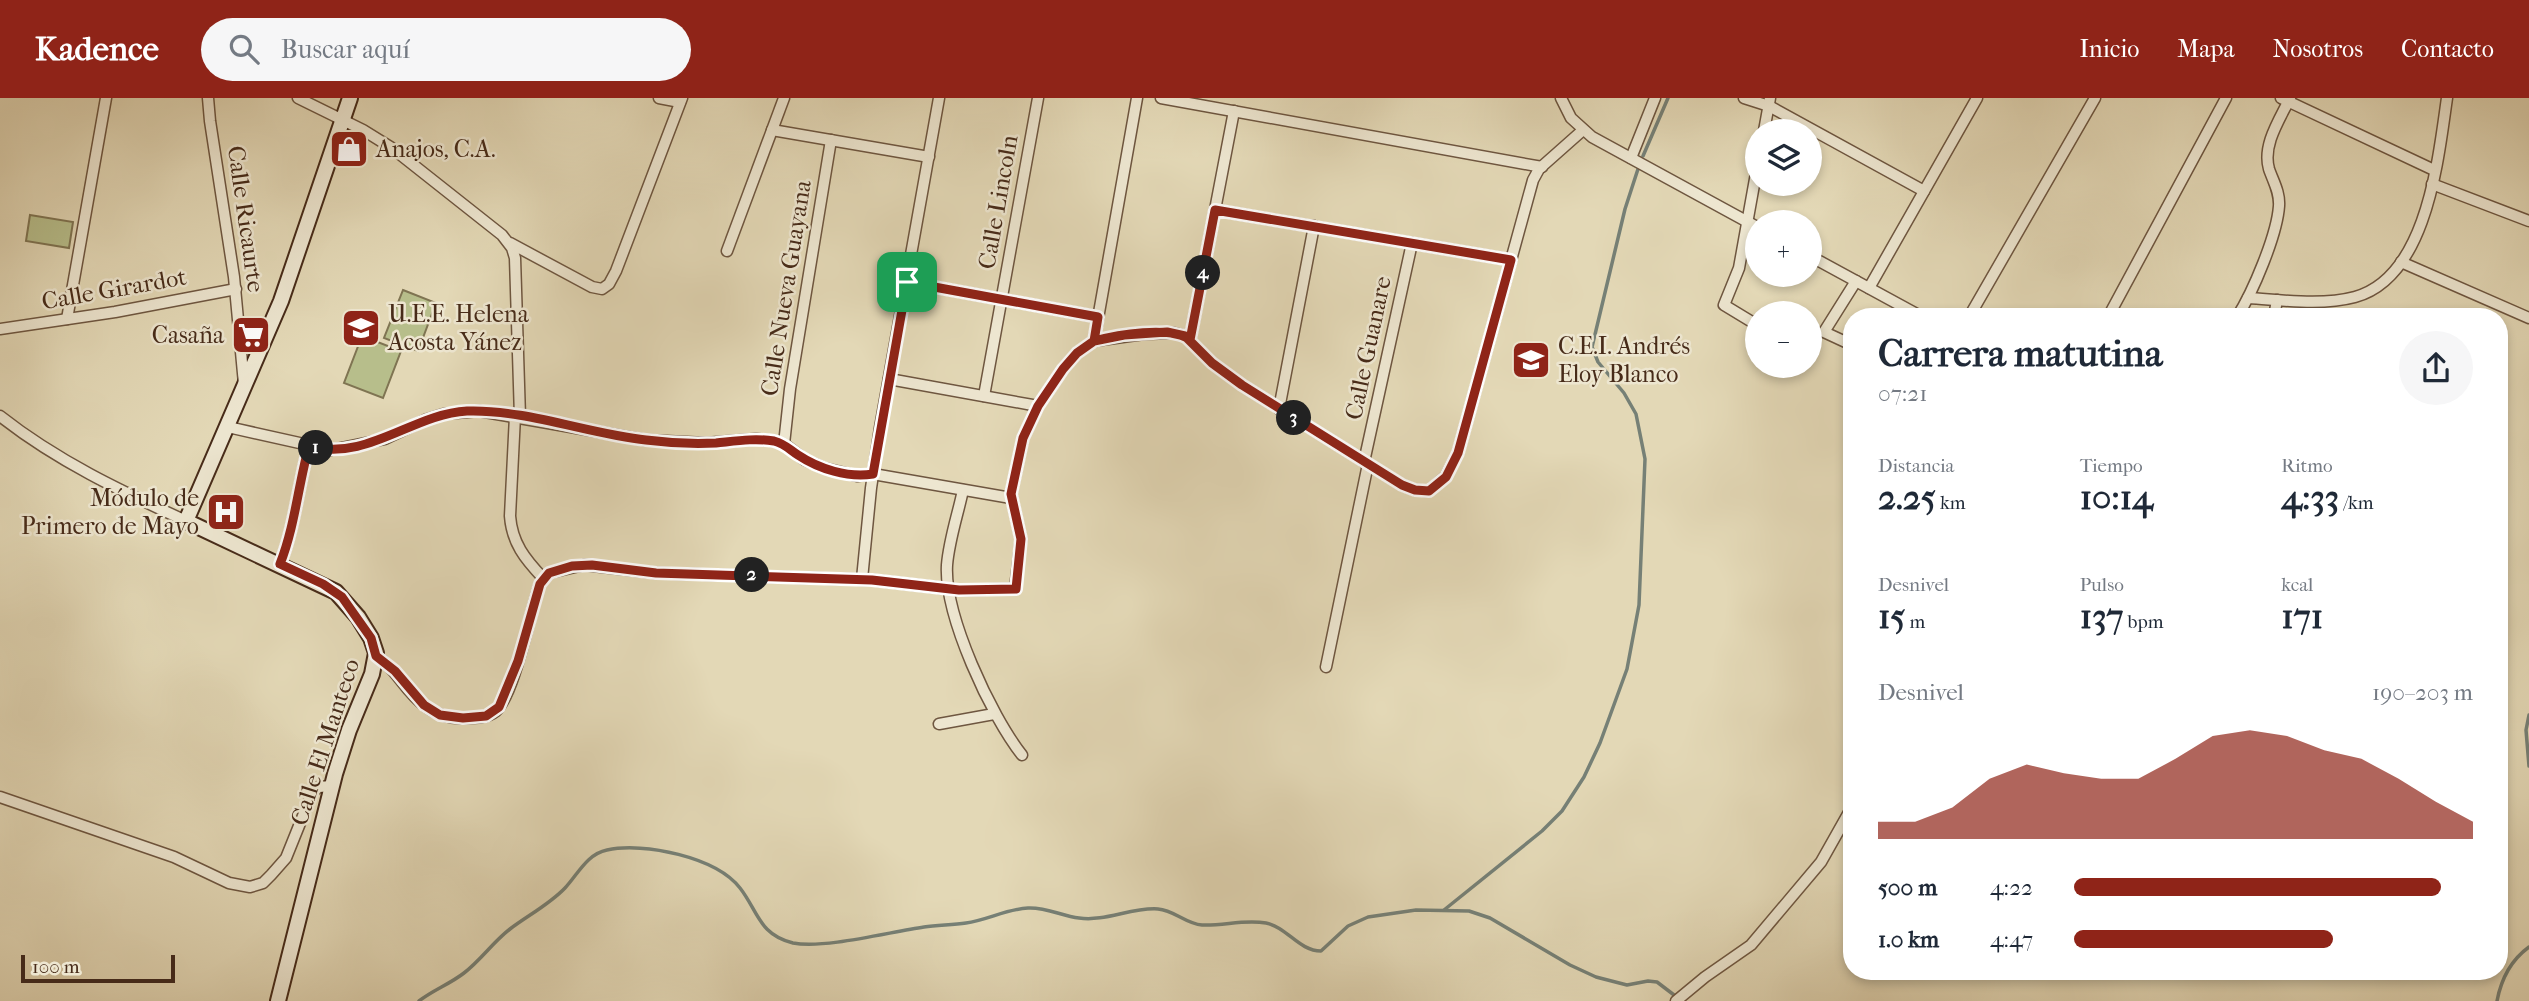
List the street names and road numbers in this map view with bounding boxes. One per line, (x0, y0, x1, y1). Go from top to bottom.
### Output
street label: Calle Lincoln (972, 133, 1024, 271)
street label: Calle Ricaurte (222, 144, 270, 294)
street label: Calle Nueva Guayana (755, 177, 817, 398)
street label: Calle Girardot (39, 262, 189, 315)
street label: Calle Guanare (1339, 274, 1397, 422)
street label: Calle El Manteco (285, 655, 365, 829)

